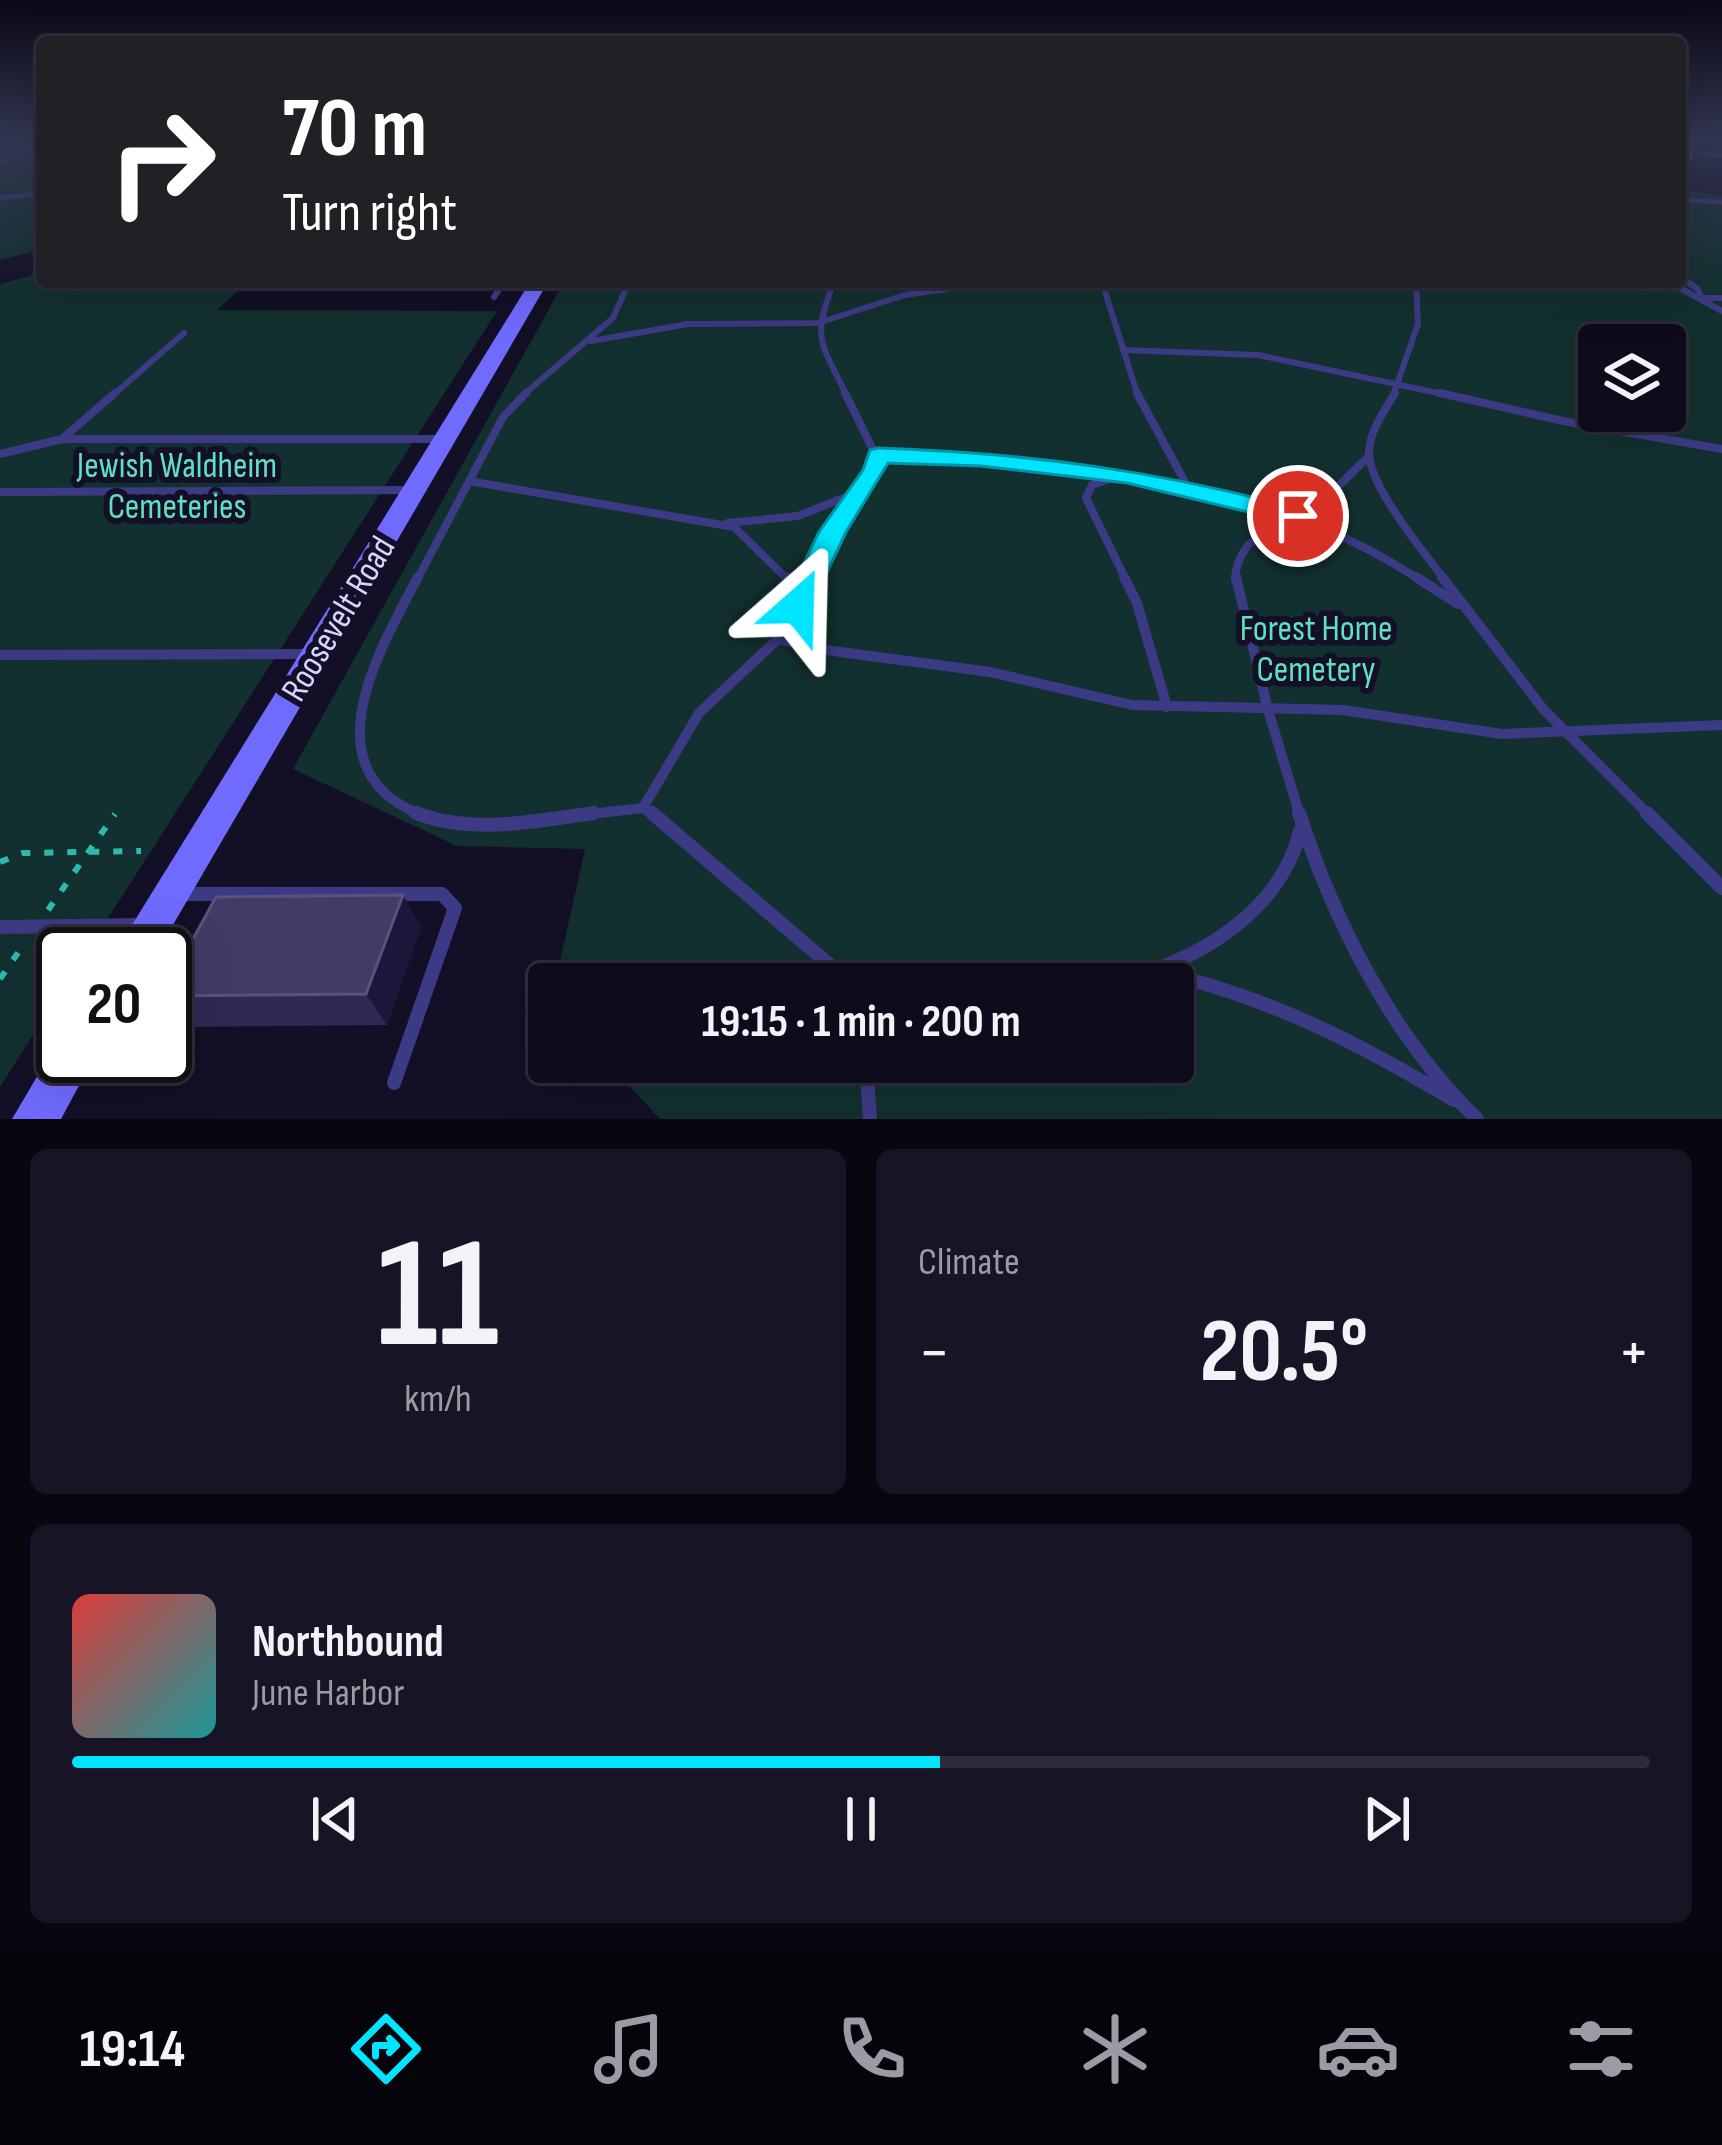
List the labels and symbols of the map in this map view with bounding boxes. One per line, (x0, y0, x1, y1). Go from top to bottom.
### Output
park label: Jewish Waldheim Cemeteries (76, 445, 277, 529)
pin (1247, 465, 1349, 567)
street label: Roosevelt Road (273, 529, 405, 710)
position arrow (735, 543, 861, 669)
park label: Forest Home Cemetery (1240, 608, 1392, 692)
speed limit sign: 20 (36, 927, 192, 1083)

